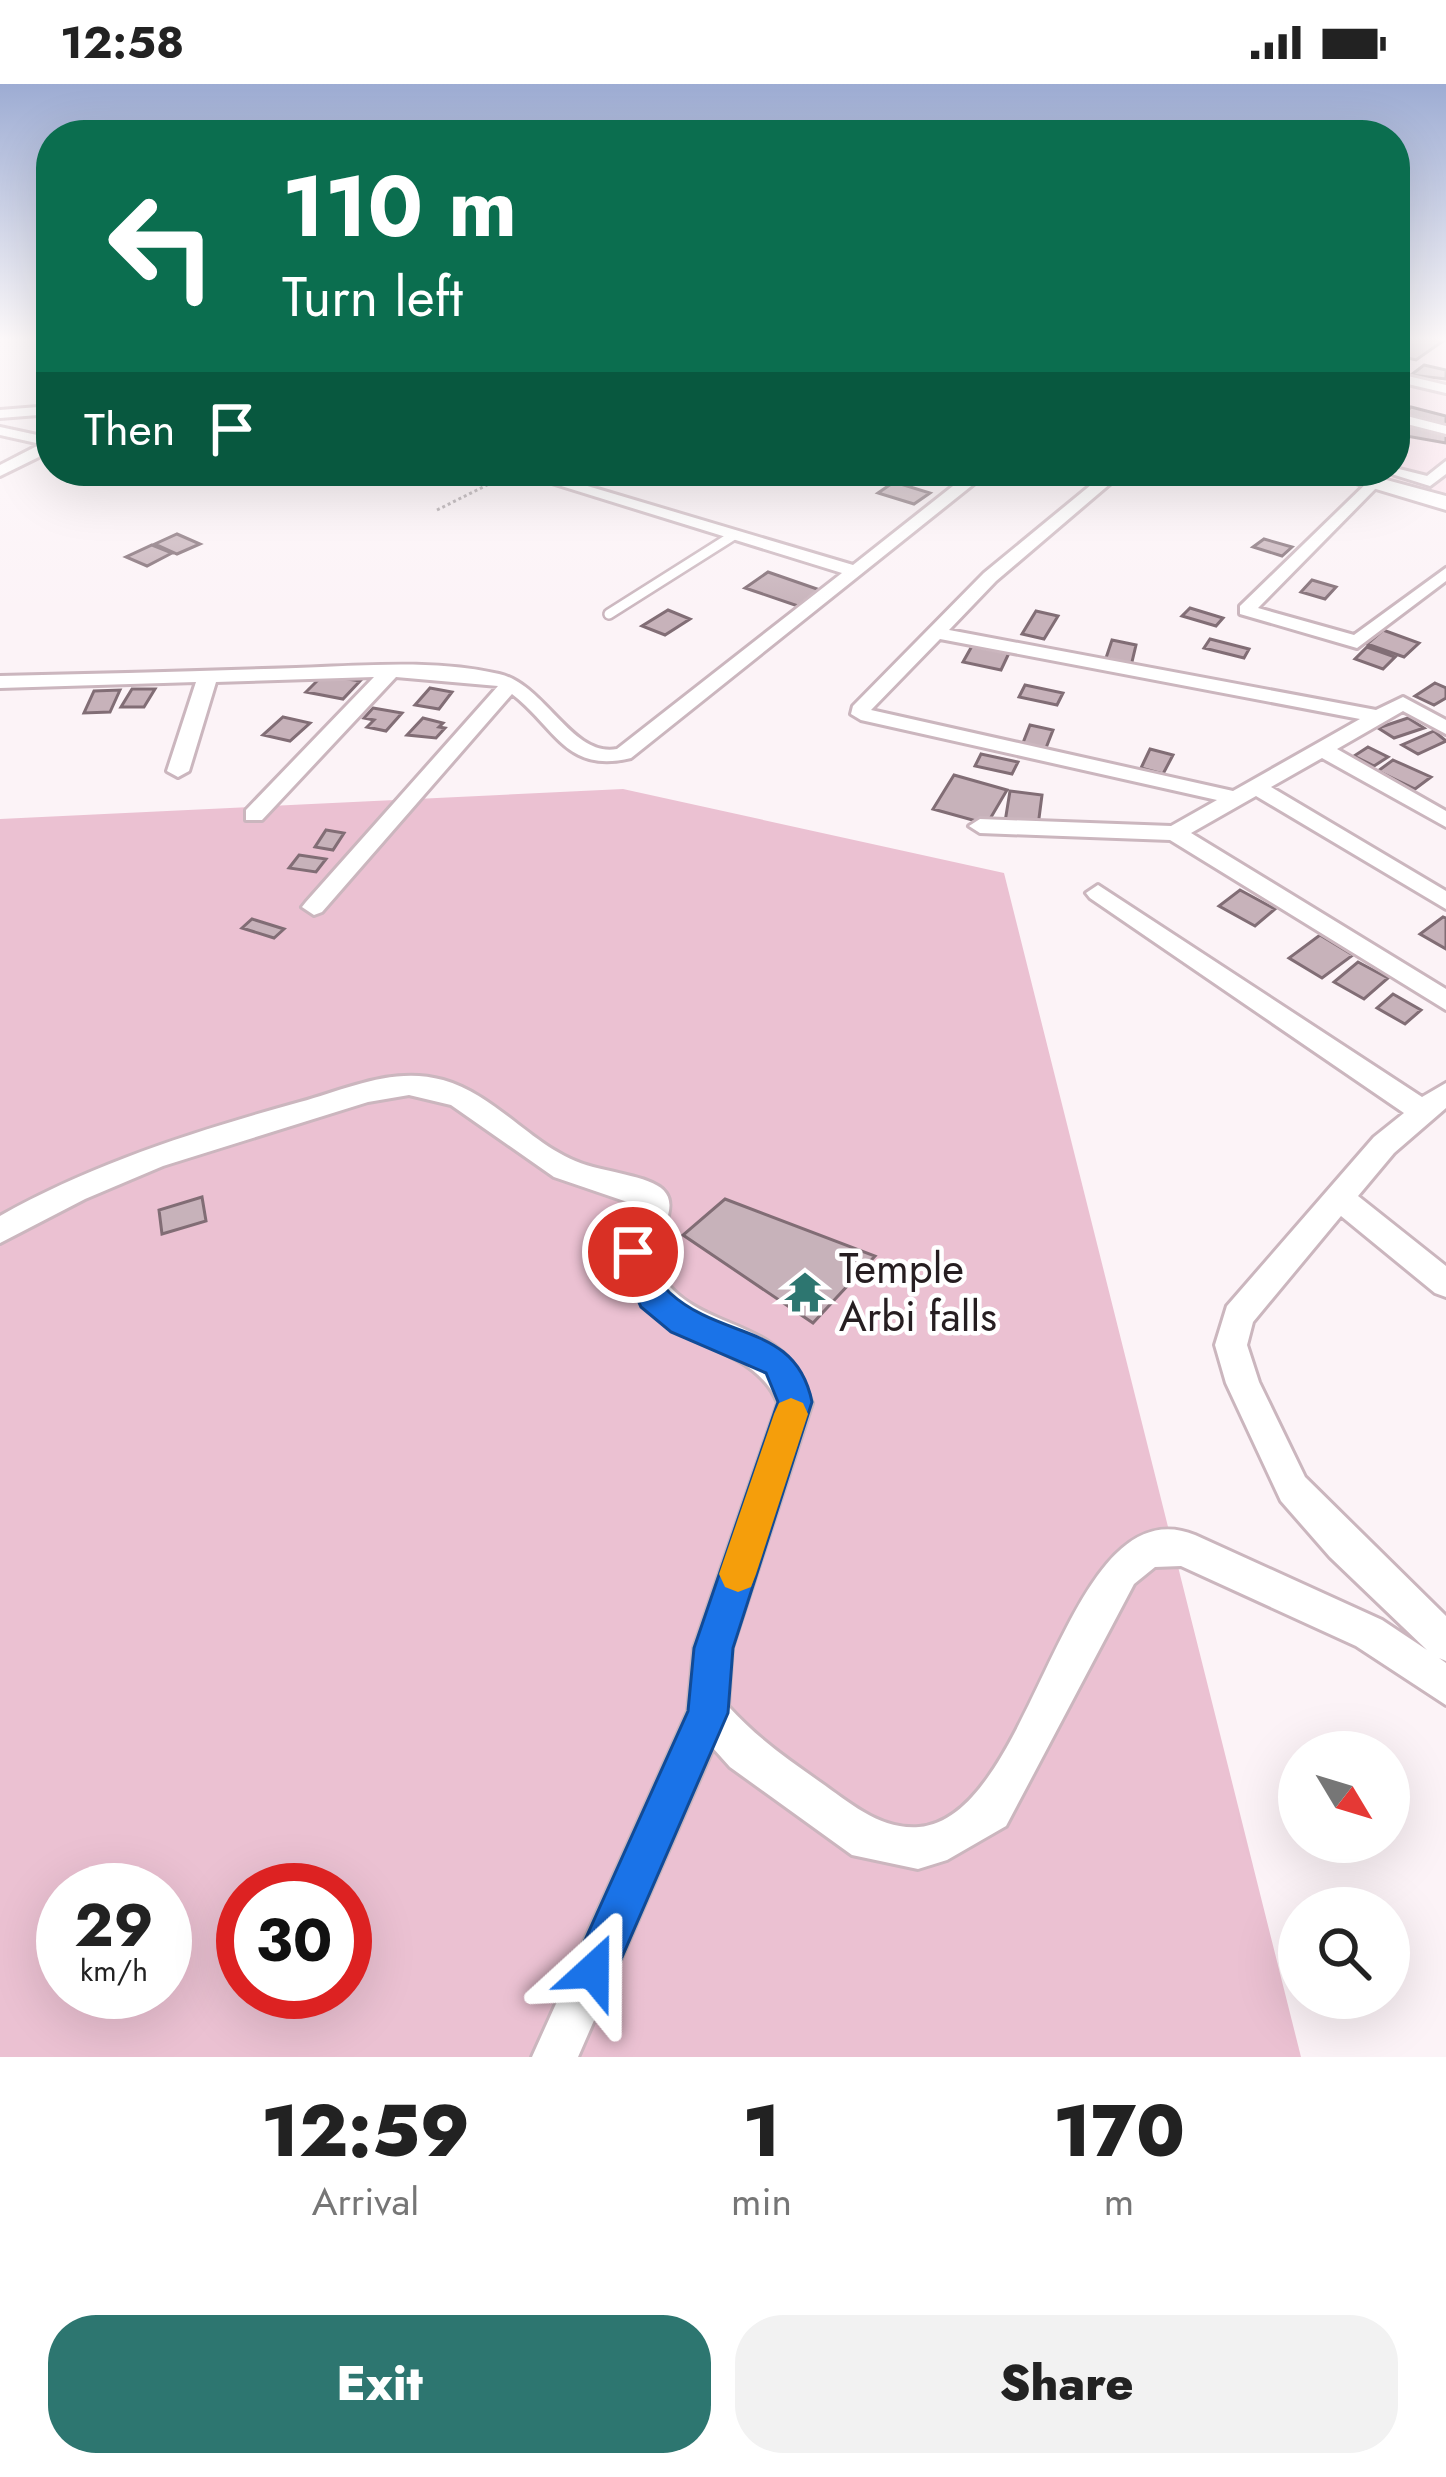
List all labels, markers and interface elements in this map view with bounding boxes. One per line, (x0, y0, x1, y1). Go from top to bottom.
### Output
text: 12:58 (60, 10, 184, 75)
text: 110 m (282, 146, 517, 268)
icon: left (84, 168, 240, 324)
text: Turn left (282, 258, 463, 336)
icon: arrive (199, 396, 265, 462)
text: Then (84, 397, 175, 462)
pin (582, 1201, 684, 1303)
icon: arrive (600, 1219, 666, 1285)
place label: Temple Arbi falls (839, 1238, 997, 1347)
temple icon: Temple Arbi falls (782, 1269, 828, 1315)
north arrow (1278, 1731, 1410, 1863)
map controls (1278, 1731, 1410, 2019)
speed limit sign: 30 (216, 1863, 372, 2019)
text: 29 (74, 1882, 154, 1969)
button: search (1278, 1887, 1410, 2019)
position arrow (530, 1908, 656, 2034)
text: km/h (80, 1949, 148, 1992)
text: 12:59 (261, 2079, 470, 2183)
text: 1 (743, 2079, 780, 2183)
text: 170 (1053, 2079, 1185, 2183)
text: Arrival (312, 2173, 419, 2230)
text: min (731, 2173, 792, 2230)
text: m (1104, 2173, 1134, 2230)
button: Exit (48, 2315, 711, 2453)
button: Share (735, 2315, 1398, 2453)

